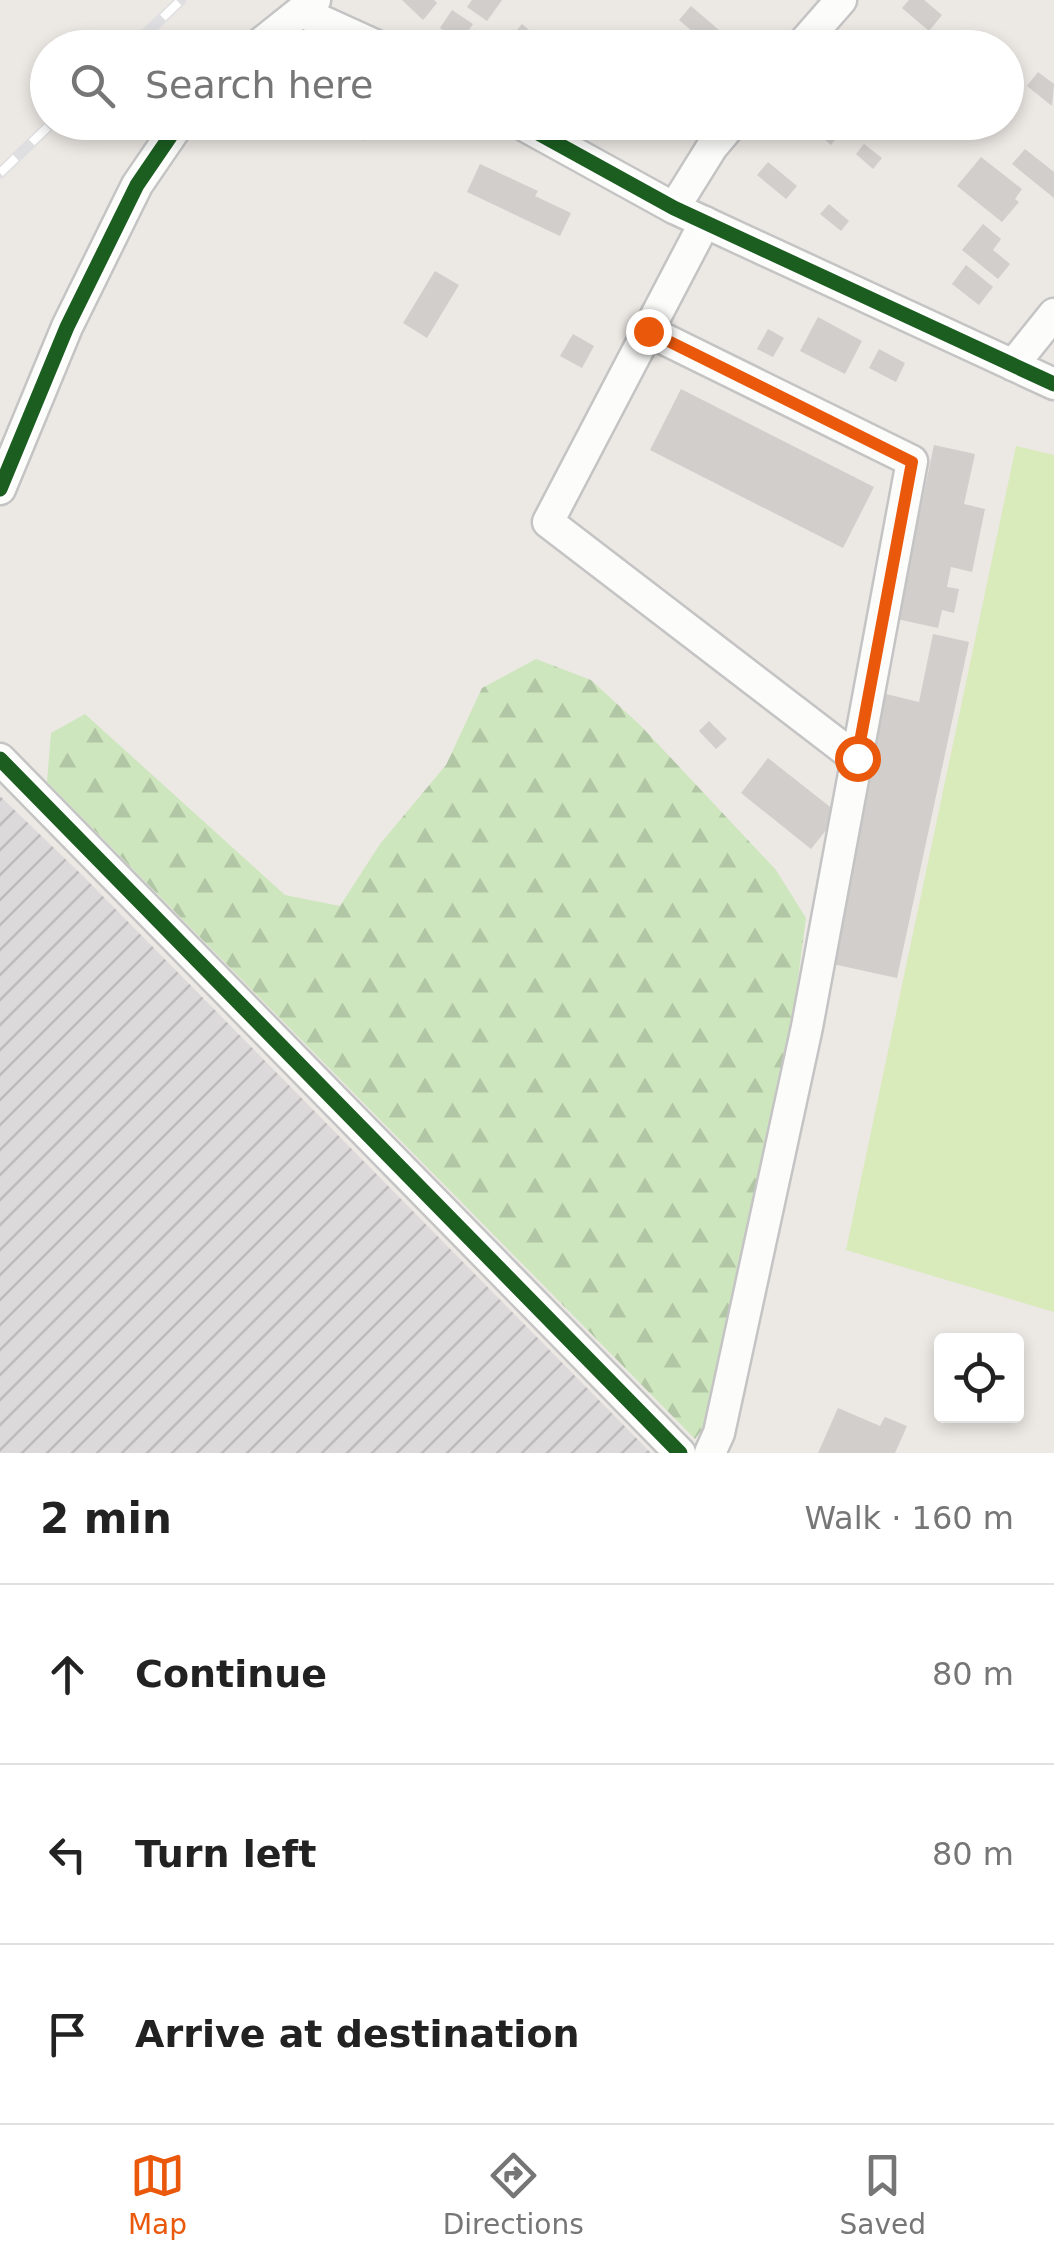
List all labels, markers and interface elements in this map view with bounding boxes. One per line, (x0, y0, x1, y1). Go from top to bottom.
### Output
search box (30, 30, 1024, 140)
icon: search (65, 58, 120, 113)
text: Search here (145, 63, 373, 107)
route end (626, 309, 672, 355)
route start (835, 736, 881, 782)
map controls (934, 1333, 1024, 1423)
button: locate (934, 1333, 1024, 1423)
text: 2 min (40, 1494, 172, 1543)
text: Walk · 160 m (804, 1499, 1014, 1537)
icon: ahead (40, 1647, 95, 1702)
text: Continue (135, 1652, 327, 1696)
text: 80 m (932, 1655, 1014, 1693)
icon: left (40, 1827, 95, 1882)
text: Turn left (135, 1832, 316, 1876)
text: 80 m (932, 1835, 1014, 1873)
icon: arrive (40, 2007, 95, 2062)
text: Arrive at destination (135, 2012, 580, 2056)
tab: Map (128, 2148, 187, 2241)
tab: Directions (443, 2148, 584, 2241)
tab: Saved (840, 2148, 926, 2241)

